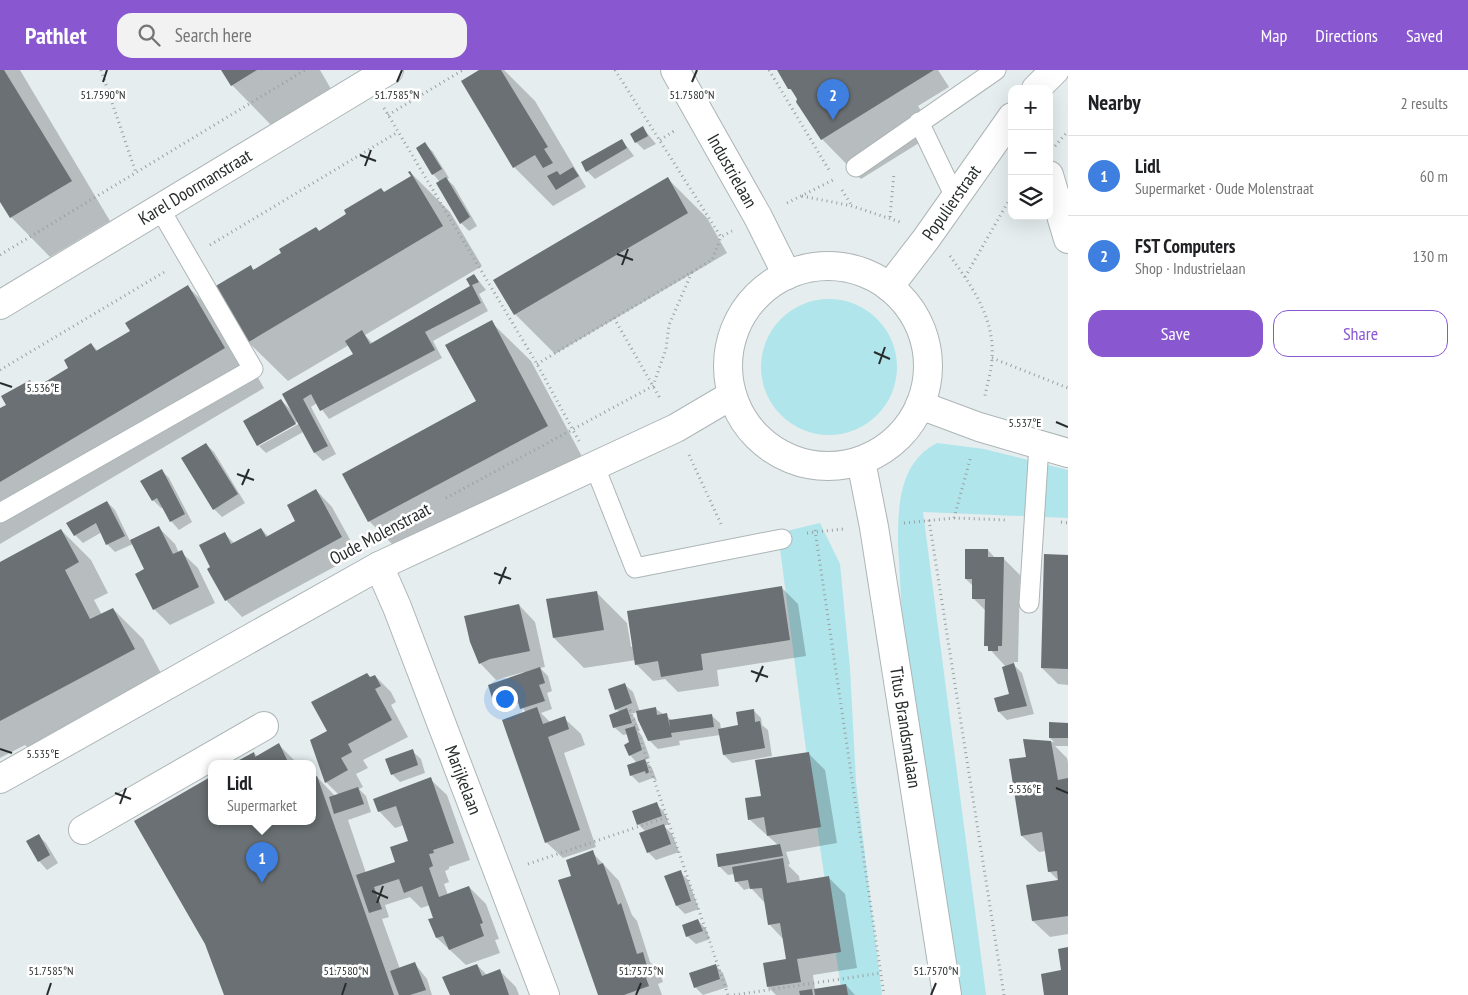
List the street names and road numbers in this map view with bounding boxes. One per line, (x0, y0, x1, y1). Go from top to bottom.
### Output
street label: Industrielaan (702, 130, 763, 212)
street label: Karel Doormanstraat (134, 144, 256, 230)
street label: Populierstraat (917, 160, 986, 245)
street label: Oude Molenstraat (325, 497, 434, 570)
street label: Titus Brandsmalaan (885, 665, 927, 790)
street label: Marijkelaan (440, 742, 487, 818)

